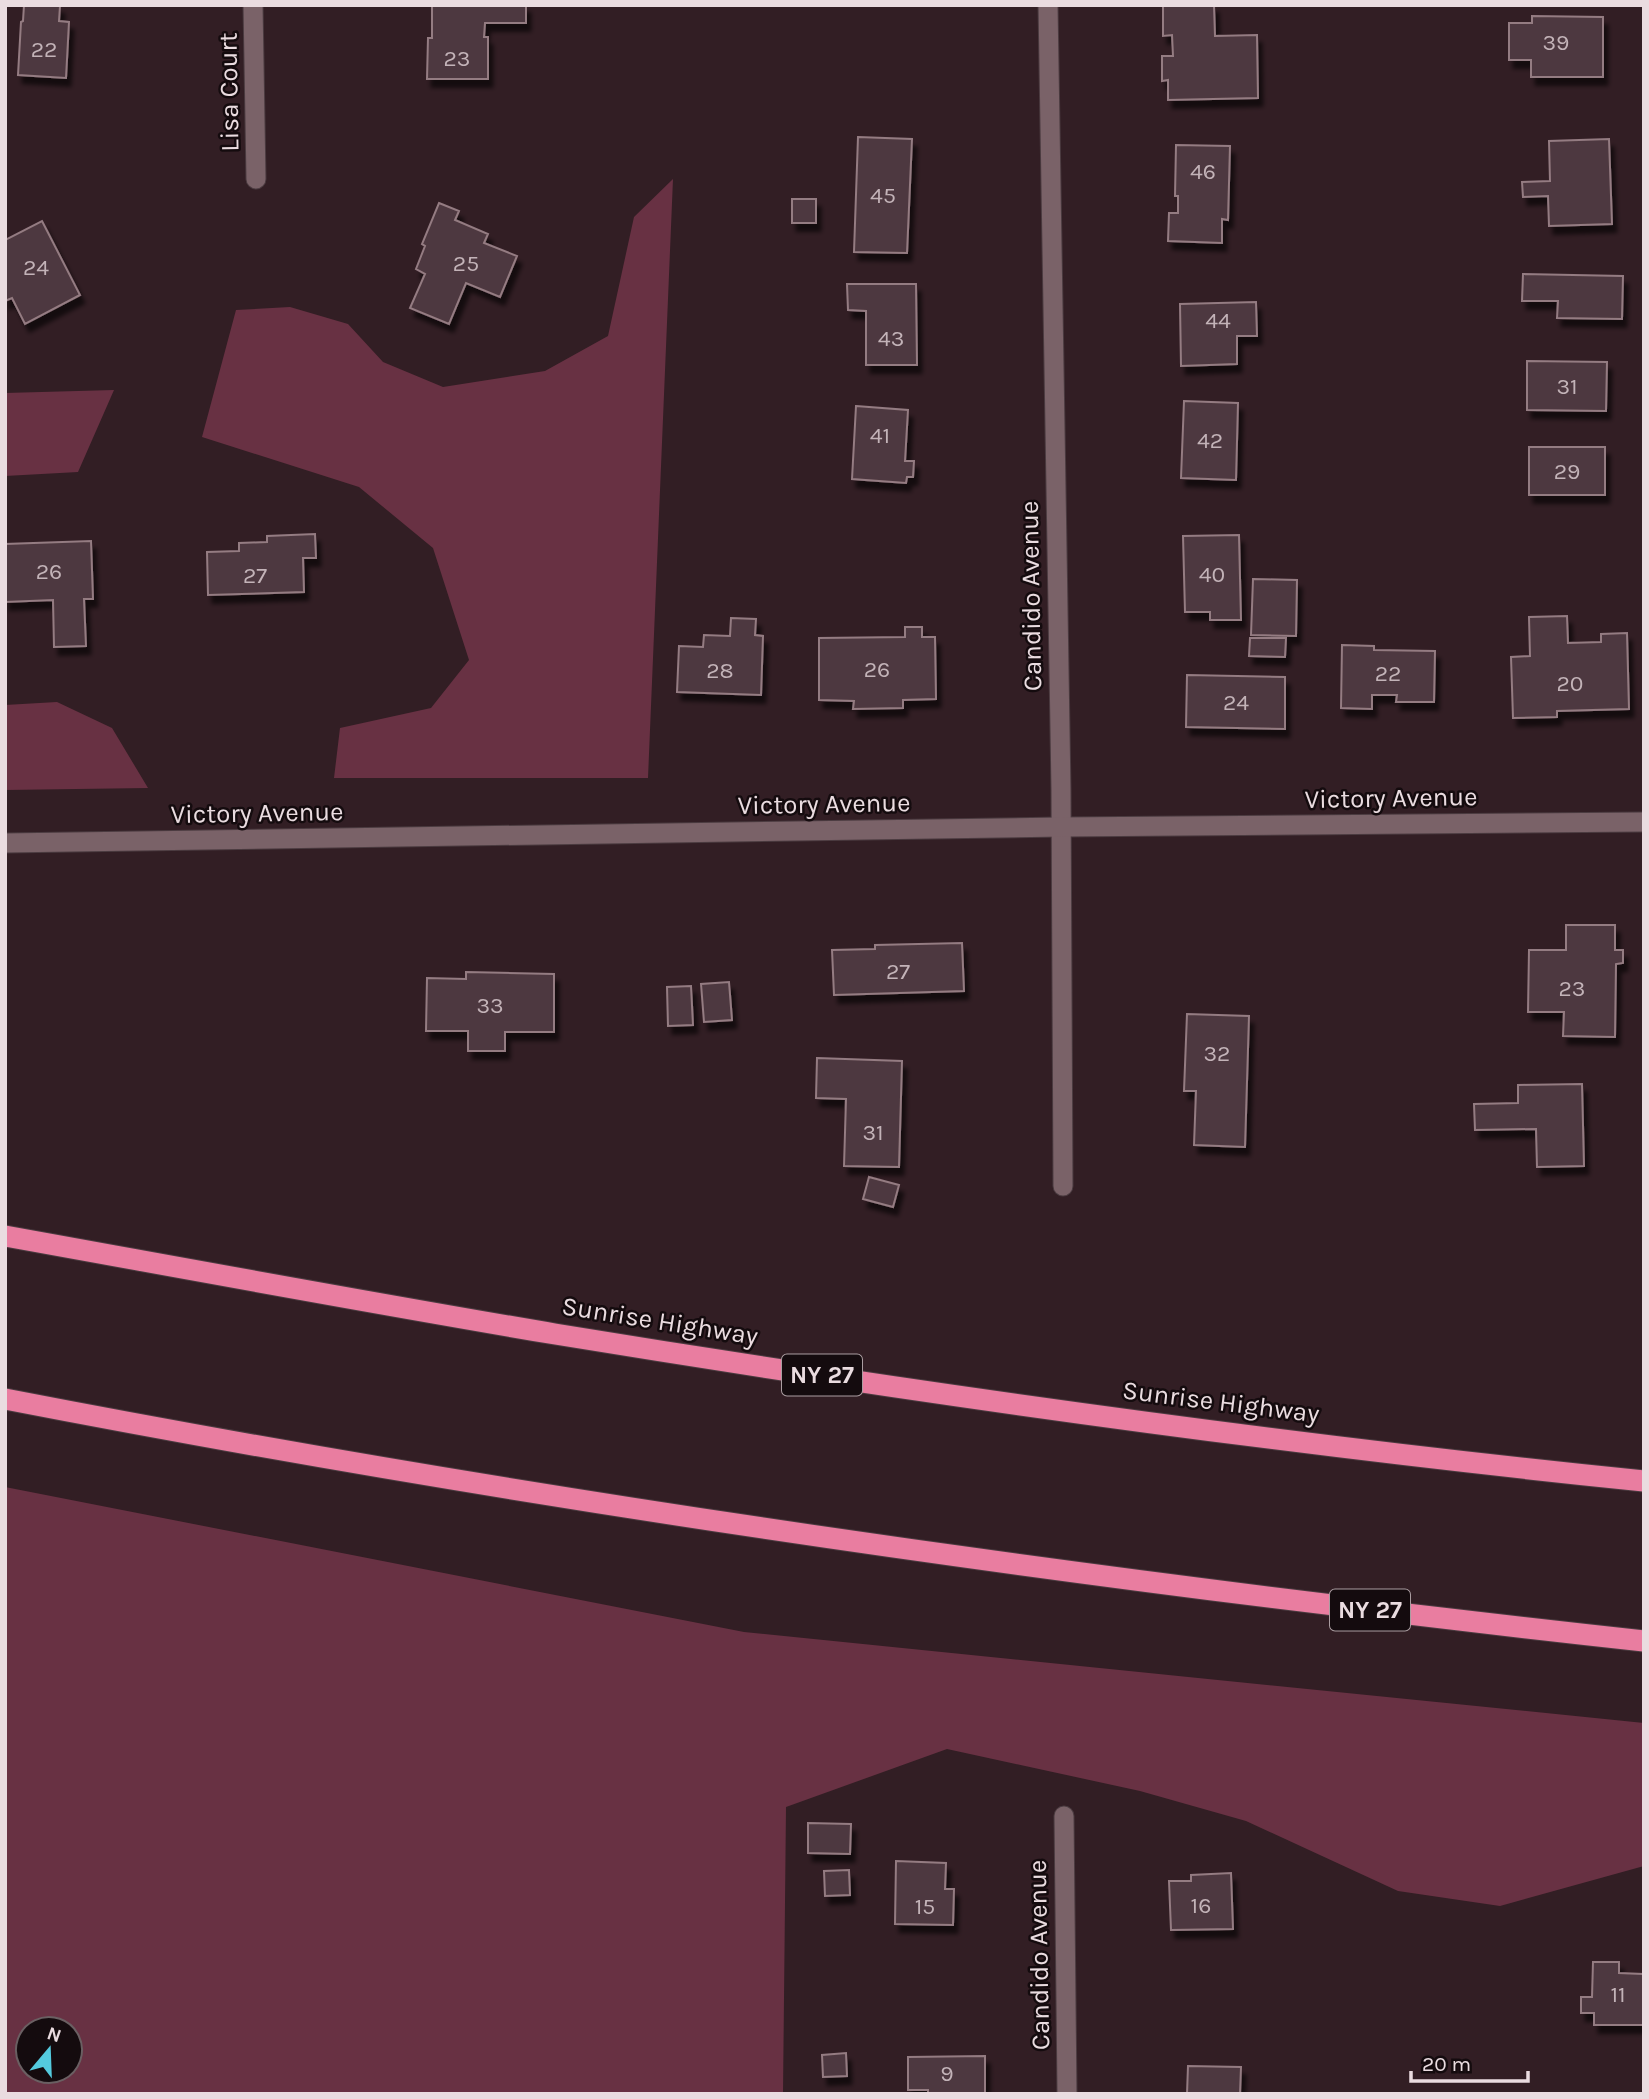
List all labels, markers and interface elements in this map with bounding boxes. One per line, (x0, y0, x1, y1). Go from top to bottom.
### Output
house number: 39 (1543, 29, 1569, 56)
street label: Lisa Court (212, 32, 246, 152)
house number: 22 (31, 36, 57, 63)
house number: 23 (444, 45, 470, 72)
house number: 46 (1190, 158, 1216, 185)
house number: 45 (870, 182, 896, 209)
house number: 25 (453, 250, 479, 277)
house number: 24 (23, 254, 49, 281)
house number: 44 (1205, 307, 1231, 334)
house number: 43 (878, 325, 904, 352)
house number: 31 (1556, 373, 1578, 400)
house number: 41 (870, 422, 890, 449)
house number: 42 (1197, 427, 1223, 454)
house number: 29 (1554, 458, 1580, 485)
street label: Candido Avenue (1014, 501, 1048, 691)
house number: 26 (36, 558, 62, 585)
house number: 40 (1199, 561, 1225, 588)
house number: 27 (243, 562, 267, 589)
house number: 26 (864, 656, 890, 683)
house number: 28 (706, 657, 734, 684)
house number: 22 (1375, 660, 1401, 687)
house number: 20 (1557, 670, 1583, 697)
house number: 24 (1223, 689, 1249, 716)
street label: Victory Avenue (1304, 781, 1478, 815)
street label: Victory Avenue (737, 787, 911, 821)
street label: Victory Avenue (170, 796, 344, 830)
house number: 27 (886, 958, 910, 985)
house number: 23 (1559, 975, 1585, 1002)
house number: 33 (476, 992, 504, 1019)
house number: 32 (1204, 1040, 1230, 1067)
house number: 31 (862, 1119, 884, 1146)
street label: Sunrise Highway (560, 1290, 760, 1352)
road number: NY 27 (782, 1354, 862, 1395)
street label: Sunrise Highway (1121, 1375, 1321, 1429)
road number: NY 27 (1330, 1590, 1410, 1630)
street label: Candido Avenue (1022, 1860, 1056, 2050)
house number: 16 (1191, 1892, 1211, 1919)
house number: 15 (915, 1893, 935, 1920)
house number: 11 (1610, 1981, 1626, 2008)
north arrow (14, 2015, 84, 2085)
text: N (44, 2022, 64, 2047)
scale bar (1411, 2039, 1528, 2084)
text: 20 m (1422, 2052, 1471, 2076)
house number: 9 (940, 2060, 954, 2087)

